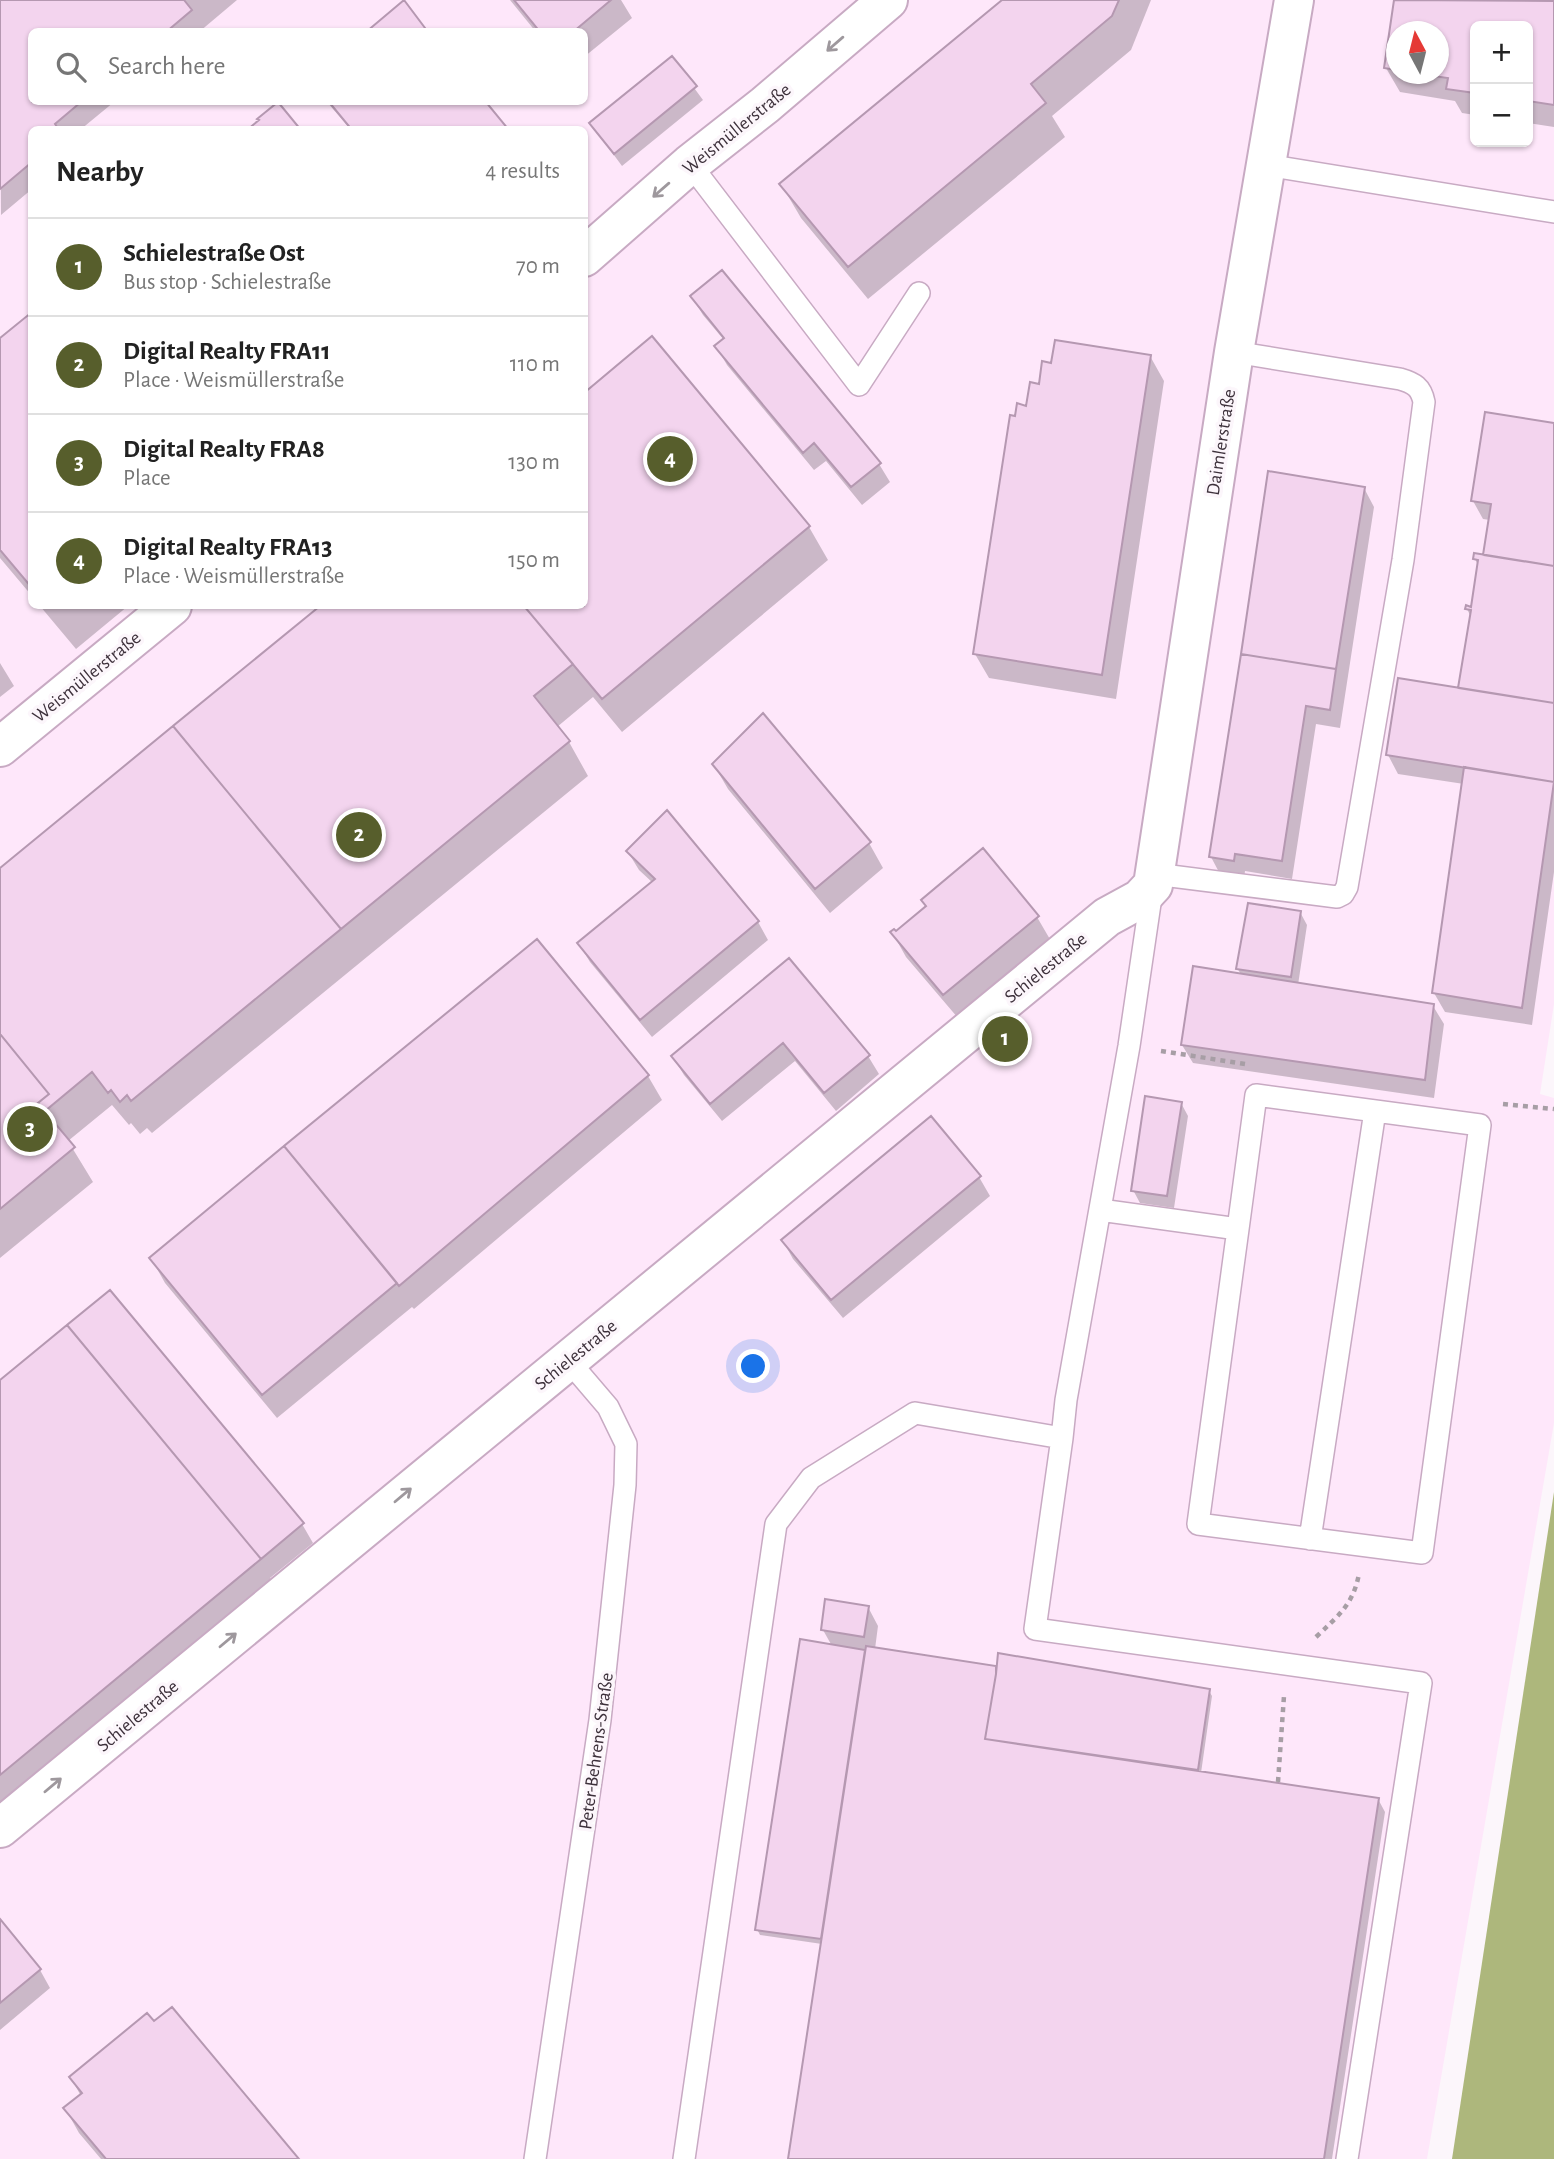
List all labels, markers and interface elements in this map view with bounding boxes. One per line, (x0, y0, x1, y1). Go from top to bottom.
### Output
north arrow (1386, 21, 1449, 84)
map controls (1470, 21, 1533, 147)
button: + (1470, 21, 1533, 84)
search box (28, 28, 588, 105)
one-way arrow (826, 36, 844, 52)
icon: search (52, 48, 90, 86)
text: Search here (108, 53, 226, 79)
street label: Weismüllerstraße (679, 80, 795, 178)
button: − (1470, 84, 1533, 147)
text: Nearby (56, 157, 144, 187)
text: 4 results (485, 160, 560, 183)
one-way arrow (652, 182, 670, 198)
text: Schielestraße Ost (123, 240, 305, 266)
text: 1 (75, 255, 83, 278)
text: 70 m (516, 255, 560, 278)
text: Bus stop · Schielestraße (123, 271, 331, 294)
text: Digital Realty FRA11 (123, 338, 331, 364)
text: 2 (74, 353, 84, 376)
text: 110 m (510, 353, 560, 376)
text: Place · Weismüllerstraße (123, 369, 344, 392)
street label: Daimlerstraße (1204, 388, 1239, 497)
pin: 4 (647, 433, 693, 485)
text: Digital Realty FRA8 (123, 436, 325, 462)
text: 3 (74, 451, 84, 474)
text: 130 m (508, 451, 560, 474)
text: Place (123, 467, 171, 490)
text: Digital Realty FRA13 (123, 534, 332, 560)
text: 4 (73, 549, 85, 572)
text: 150 m (508, 549, 560, 572)
text: Place · Weismüllerstraße (123, 565, 344, 588)
street label: Weismüllerstraße (29, 628, 145, 726)
pin: 2 (336, 809, 382, 861)
street label: Schielestraße (1001, 929, 1091, 1007)
pin: 1 (982, 1013, 1028, 1065)
pin: 3 (7, 1103, 53, 1155)
street label: Schielestraße (531, 1316, 621, 1394)
your location (736, 1349, 770, 1383)
one-way arrow (394, 1487, 412, 1503)
one-way arrow (218, 1632, 236, 1648)
street label: Peter-Behrens-Straße (576, 1672, 617, 1831)
street label: Schielestraße (94, 1677, 182, 1755)
one-way arrow (43, 1777, 61, 1793)

